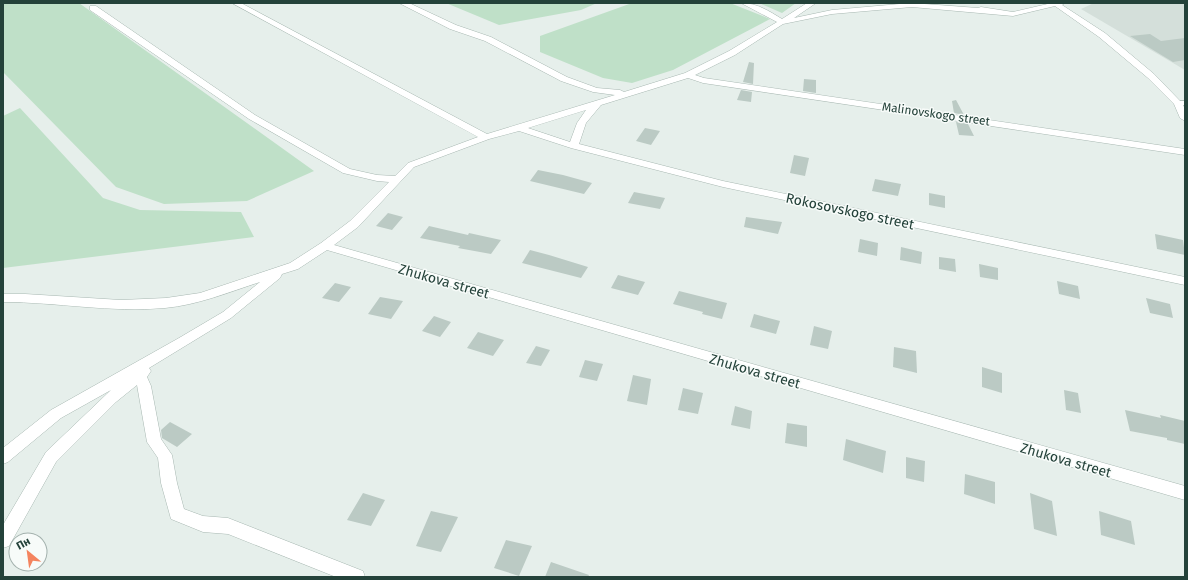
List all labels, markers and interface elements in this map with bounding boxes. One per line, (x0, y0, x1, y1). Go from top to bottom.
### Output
street label: Malinovskogo street (881, 99, 992, 129)
street label: Rokosovskogo street (784, 190, 916, 234)
street label: Zhukova street (396, 260, 492, 303)
street label: Zhukova street (707, 350, 803, 393)
street label: Zhukova street (1018, 439, 1114, 482)
north arrow (8, 532, 48, 572)
text: Пн (14, 535, 33, 553)

